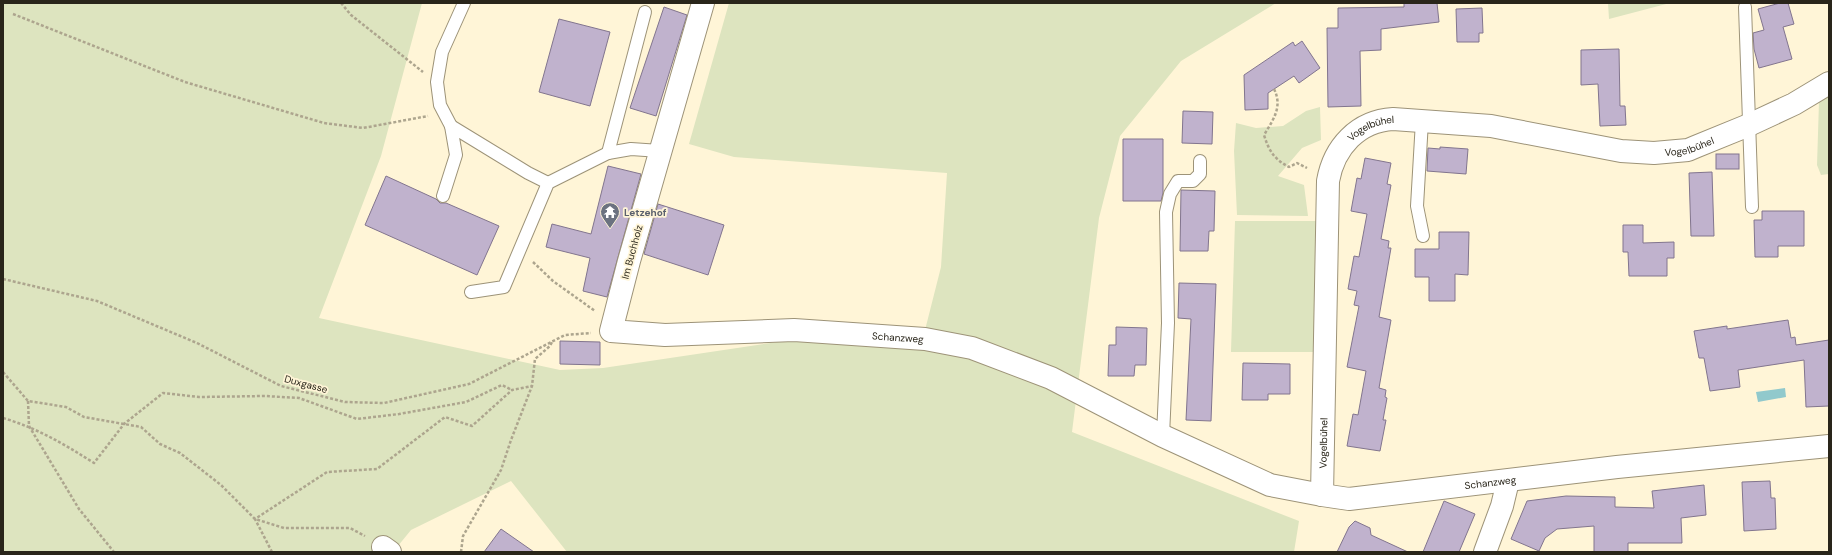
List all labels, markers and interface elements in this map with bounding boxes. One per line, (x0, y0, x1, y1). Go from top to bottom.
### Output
street label: Vogelbühel (1344, 112, 1394, 144)
street label: Vogelbühel (1664, 134, 1716, 159)
temple icon: Letzehof (599, 201, 621, 229)
place label: Letzehof (624, 206, 667, 219)
street label: Im Buchholz (619, 223, 646, 281)
street label: Schanzweg (872, 329, 925, 345)
street label: Duxgasse (283, 372, 329, 396)
street label: Vogelbühel (1316, 418, 1330, 469)
street label: Schanzweg (1464, 473, 1517, 492)

